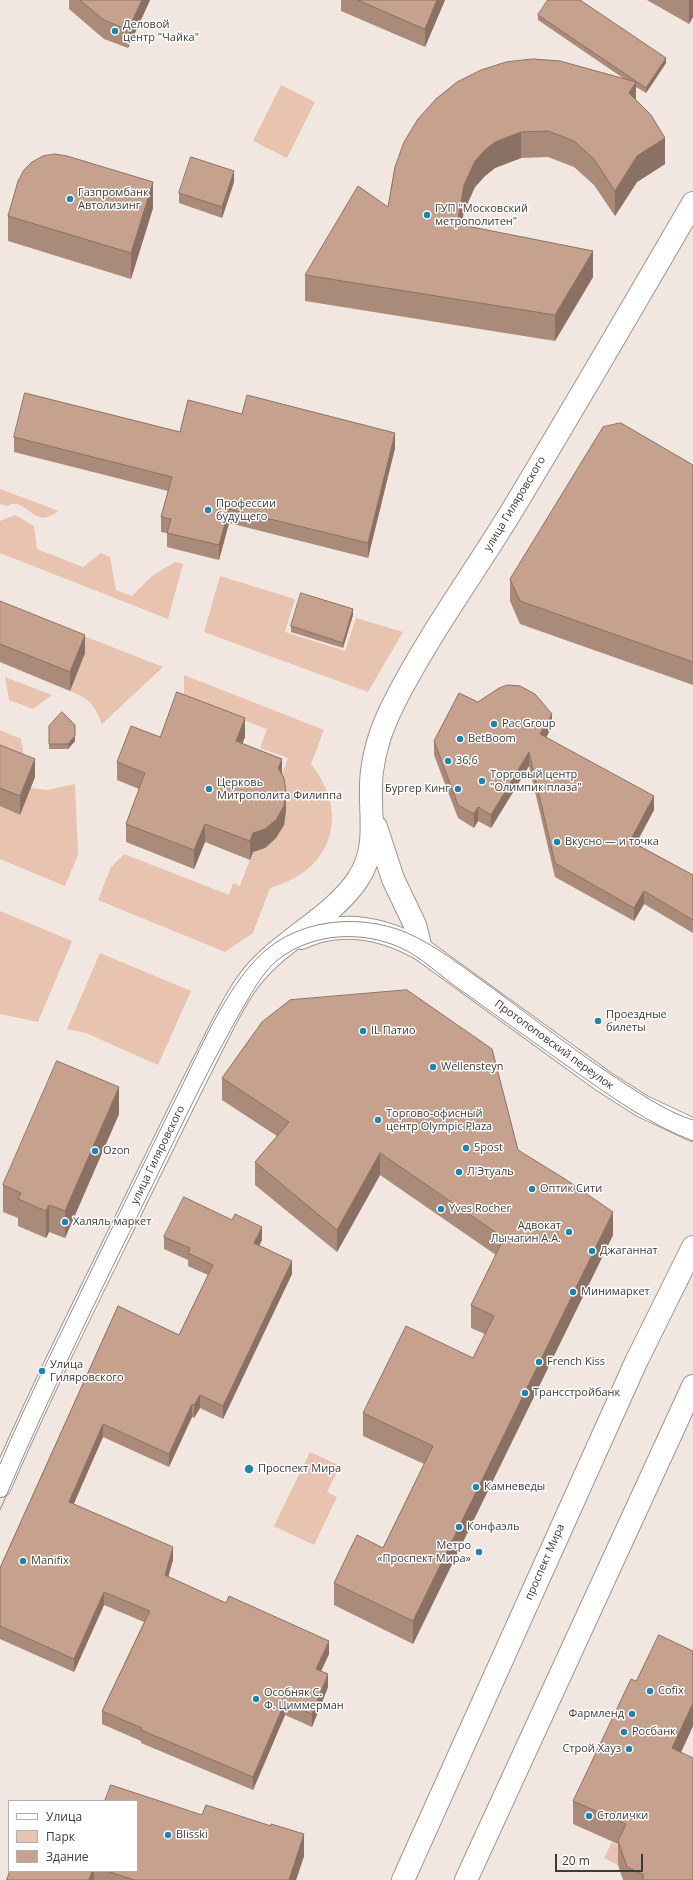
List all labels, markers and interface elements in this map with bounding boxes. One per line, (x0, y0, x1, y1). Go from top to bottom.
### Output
place label: Деловой центр "Чайка" (123, 18, 199, 44)
marker: Деловой центр "Чайка" (110, 26, 120, 36)
place label: Газпромбанк Автолизинг (78, 186, 149, 212)
marker: Газпромбанк Автолизинг (65, 194, 75, 204)
place label: ГУП "Московский метрополитен" (435, 202, 528, 228)
marker: ГУП "Московский метрополитен" (422, 210, 432, 220)
street label: улица Гиляровского (481, 454, 549, 554)
place label: Профессии будущего (216, 497, 276, 523)
marker: Профессии будущего (203, 505, 213, 515)
place label: Pac Group (502, 717, 555, 731)
marker: Pac Group (489, 719, 499, 729)
place label: BetBoom (468, 732, 516, 746)
marker: BetBoom (455, 734, 465, 744)
place label: 36,6 (456, 754, 478, 768)
marker: 36,6 (443, 756, 453, 766)
place label: Торговый центр "Олимпик плаза" (490, 768, 582, 794)
place label: Церковь Митрополита Филиппа (217, 776, 342, 802)
marker: Торговый центр "Олимпик плаза" (477, 776, 487, 786)
place label: Бургер Кинг (385, 782, 450, 796)
marker: Церковь Митрополита Филиппа (204, 784, 214, 794)
marker: Бургер Кинг (453, 784, 463, 794)
place label: Вкусно — и точка (565, 835, 659, 849)
marker: Вкусно — и точка (552, 837, 562, 847)
street label: Протопоповский переулок (492, 997, 616, 1093)
place label: Проездные билеты (606, 1008, 667, 1034)
marker: Проездные билеты (593, 1016, 603, 1026)
place label: IL Патио (371, 1024, 416, 1038)
marker: IL Патио (358, 1026, 368, 1036)
place label: Wellensteyn (441, 1060, 503, 1074)
marker: Wellensteyn (428, 1062, 438, 1072)
street label: улица Гиляровского (128, 1103, 188, 1207)
place label: Торгово-офисный центр Olympic Plaza (386, 1107, 492, 1133)
marker: Торгово-офисный центр Olympic Plaza (373, 1115, 383, 1125)
place label: 5post (474, 1141, 503, 1155)
marker: 5post (461, 1143, 471, 1153)
place label: Ozon (103, 1144, 130, 1158)
marker: Ozon (90, 1146, 100, 1156)
place label: Л'Этуаль (467, 1165, 514, 1179)
marker: Л'Этуаль (454, 1167, 464, 1177)
place label: Оптик Сити (540, 1182, 602, 1196)
marker: Оптик Сити (527, 1184, 537, 1194)
place label: Yves Rocher (449, 1202, 511, 1216)
marker: Yves Rocher (436, 1204, 446, 1214)
place label: Халяль маркет (73, 1215, 151, 1229)
marker: Халяль маркет (60, 1217, 70, 1227)
place label: Адвокат Лычагин А.А. (491, 1219, 561, 1245)
marker: Адвокат Лычагин А.А. (564, 1227, 574, 1237)
place label: Джаганнат (600, 1244, 658, 1258)
marker: Джаганнат (587, 1246, 597, 1256)
place label: Минимаркет (581, 1285, 650, 1299)
marker: Минимаркет (568, 1287, 578, 1297)
place label: French Kiss (547, 1355, 605, 1369)
marker: French Kiss (534, 1357, 544, 1367)
place label: Улица Гиляровского (50, 1358, 124, 1384)
marker: Улица Гиляровского (37, 1366, 47, 1376)
place label: Трансстройбанк (533, 1386, 620, 1400)
marker: Трансстройбанк (520, 1388, 530, 1398)
place label: Проспект Мира (258, 1462, 341, 1476)
marker: Проспект Мира (243, 1463, 255, 1475)
place label: Камневеды (484, 1480, 545, 1494)
marker: Камневеды (471, 1482, 481, 1492)
place label: Конфаэль (467, 1520, 519, 1534)
marker: Конфаэль (454, 1522, 464, 1532)
street label: проспект Мира (522, 1522, 568, 1602)
place label: Метро «Проспект Мира» (377, 1539, 471, 1565)
marker: Метро «Проспект Мира» (474, 1547, 484, 1557)
place label: Manifix (31, 1554, 69, 1568)
marker: Manifix (18, 1556, 28, 1566)
place label: Cofix (658, 1684, 684, 1698)
place label: Особняк С. Ф. Циммерман (264, 1686, 344, 1712)
marker: Cofix (645, 1686, 655, 1696)
marker: Особняк С. Ф. Циммерман (251, 1694, 261, 1704)
place label: Фармленд (569, 1707, 624, 1721)
marker: Фармленд (627, 1709, 637, 1719)
place label: Росбанк (632, 1725, 676, 1739)
marker: Росбанк (619, 1727, 629, 1737)
place label: Строй Хауз (562, 1742, 621, 1756)
marker: Строй Хауз (624, 1744, 634, 1754)
legend (8, 1800, 138, 1872)
text: Улица (46, 1808, 82, 1825)
place label: Столички (597, 1809, 648, 1823)
marker: Столички (584, 1811, 594, 1821)
text: Парк (46, 1828, 75, 1845)
place label: Blisski (176, 1828, 208, 1842)
marker: Blisski (163, 1830, 173, 1840)
scale bar (557, 1846, 645, 1872)
text: Здание (46, 1848, 89, 1865)
text: 20 m (562, 1852, 590, 1869)

